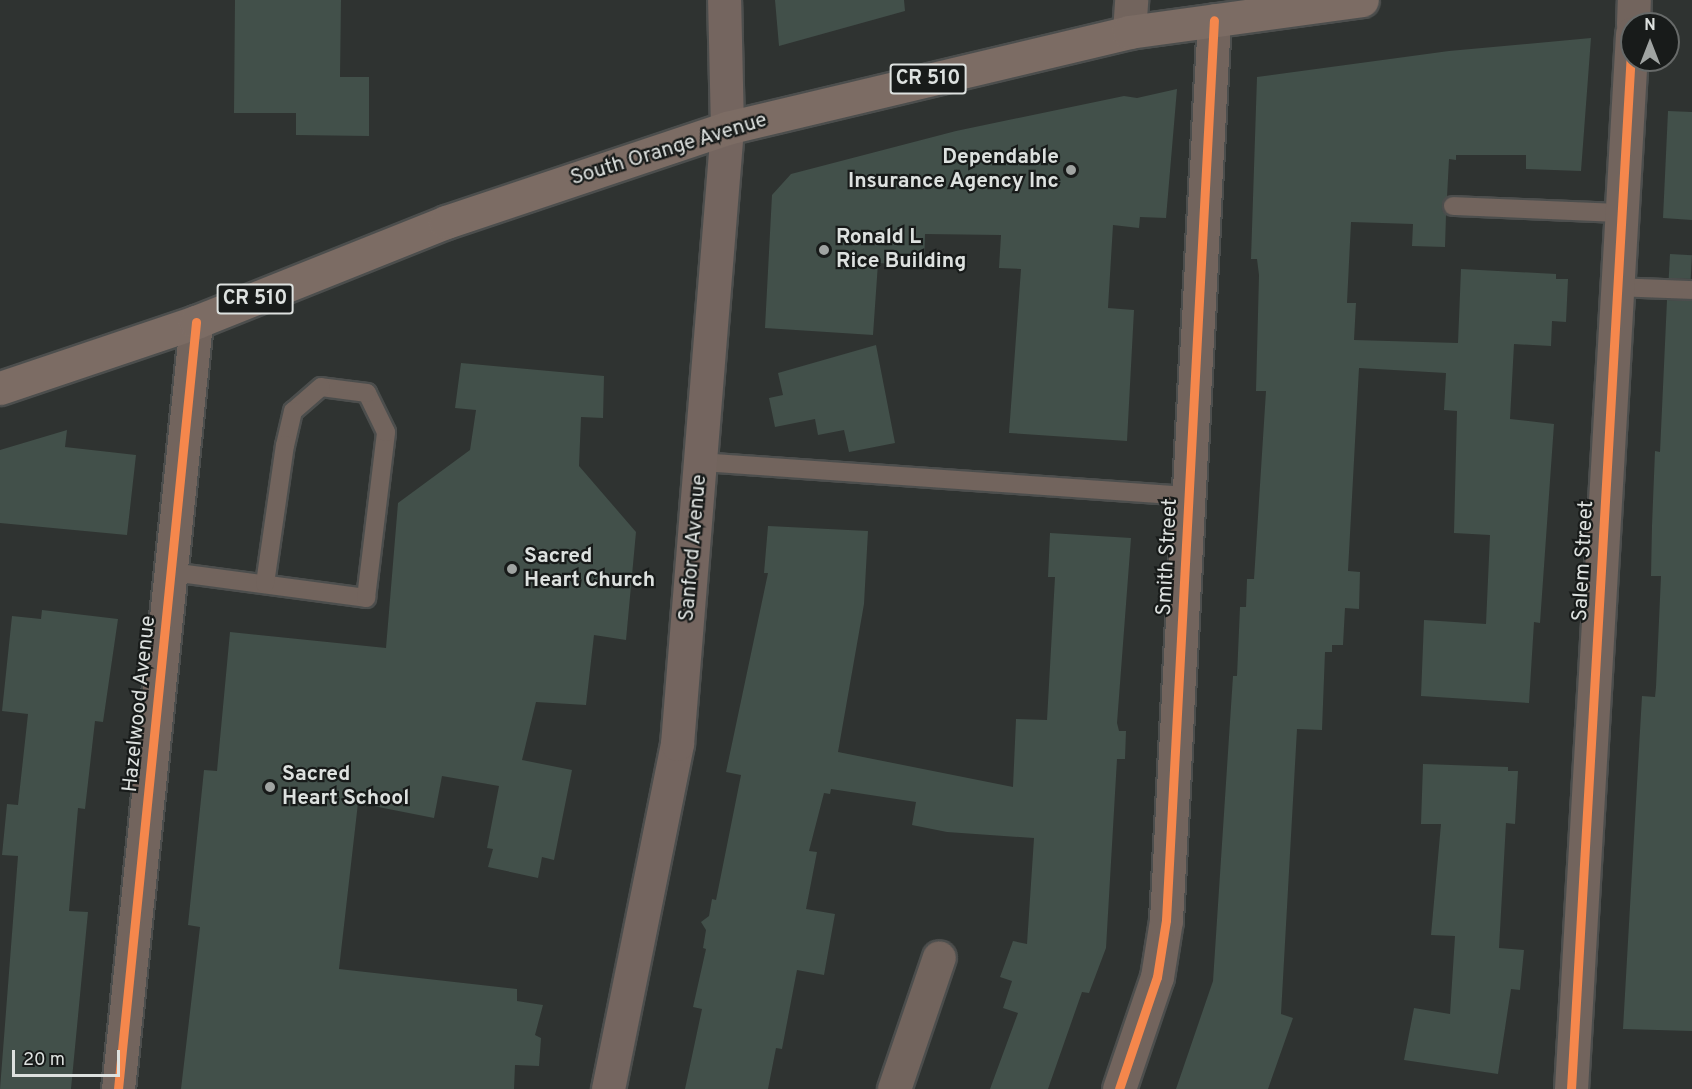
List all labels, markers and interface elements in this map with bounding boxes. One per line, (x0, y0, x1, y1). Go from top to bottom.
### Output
north arrow (1620, 12, 1680, 72)
text: N (1644, 16, 1656, 36)
road number: CR 510 (889, 62, 967, 96)
street label: South Orange Avenue (567, 108, 771, 192)
place label: Dependable Insurance Agency Inc (847, 145, 1059, 195)
marker: Dependable Insurance Agency Inc (1064, 163, 1078, 177)
place label: Ronald L Rice Building (836, 225, 966, 275)
marker: Ronald L Rice Building (817, 243, 831, 257)
road number: CR 510 (216, 282, 294, 316)
street label: Sanford Avenue (675, 473, 713, 623)
street label: Smith Street (1152, 498, 1184, 616)
street label: Salem Street (1568, 500, 1600, 622)
place label: Sacred Heart Church (524, 544, 655, 594)
marker: Sacred Heart Church (505, 562, 519, 576)
street label: Hazelwood Avenue (118, 614, 162, 794)
place label: Sacred Heart School (282, 762, 409, 812)
marker: Sacred Heart School (263, 780, 277, 794)
scale bar (15, 1038, 123, 1076)
text: 20 m (23, 1049, 65, 1072)

